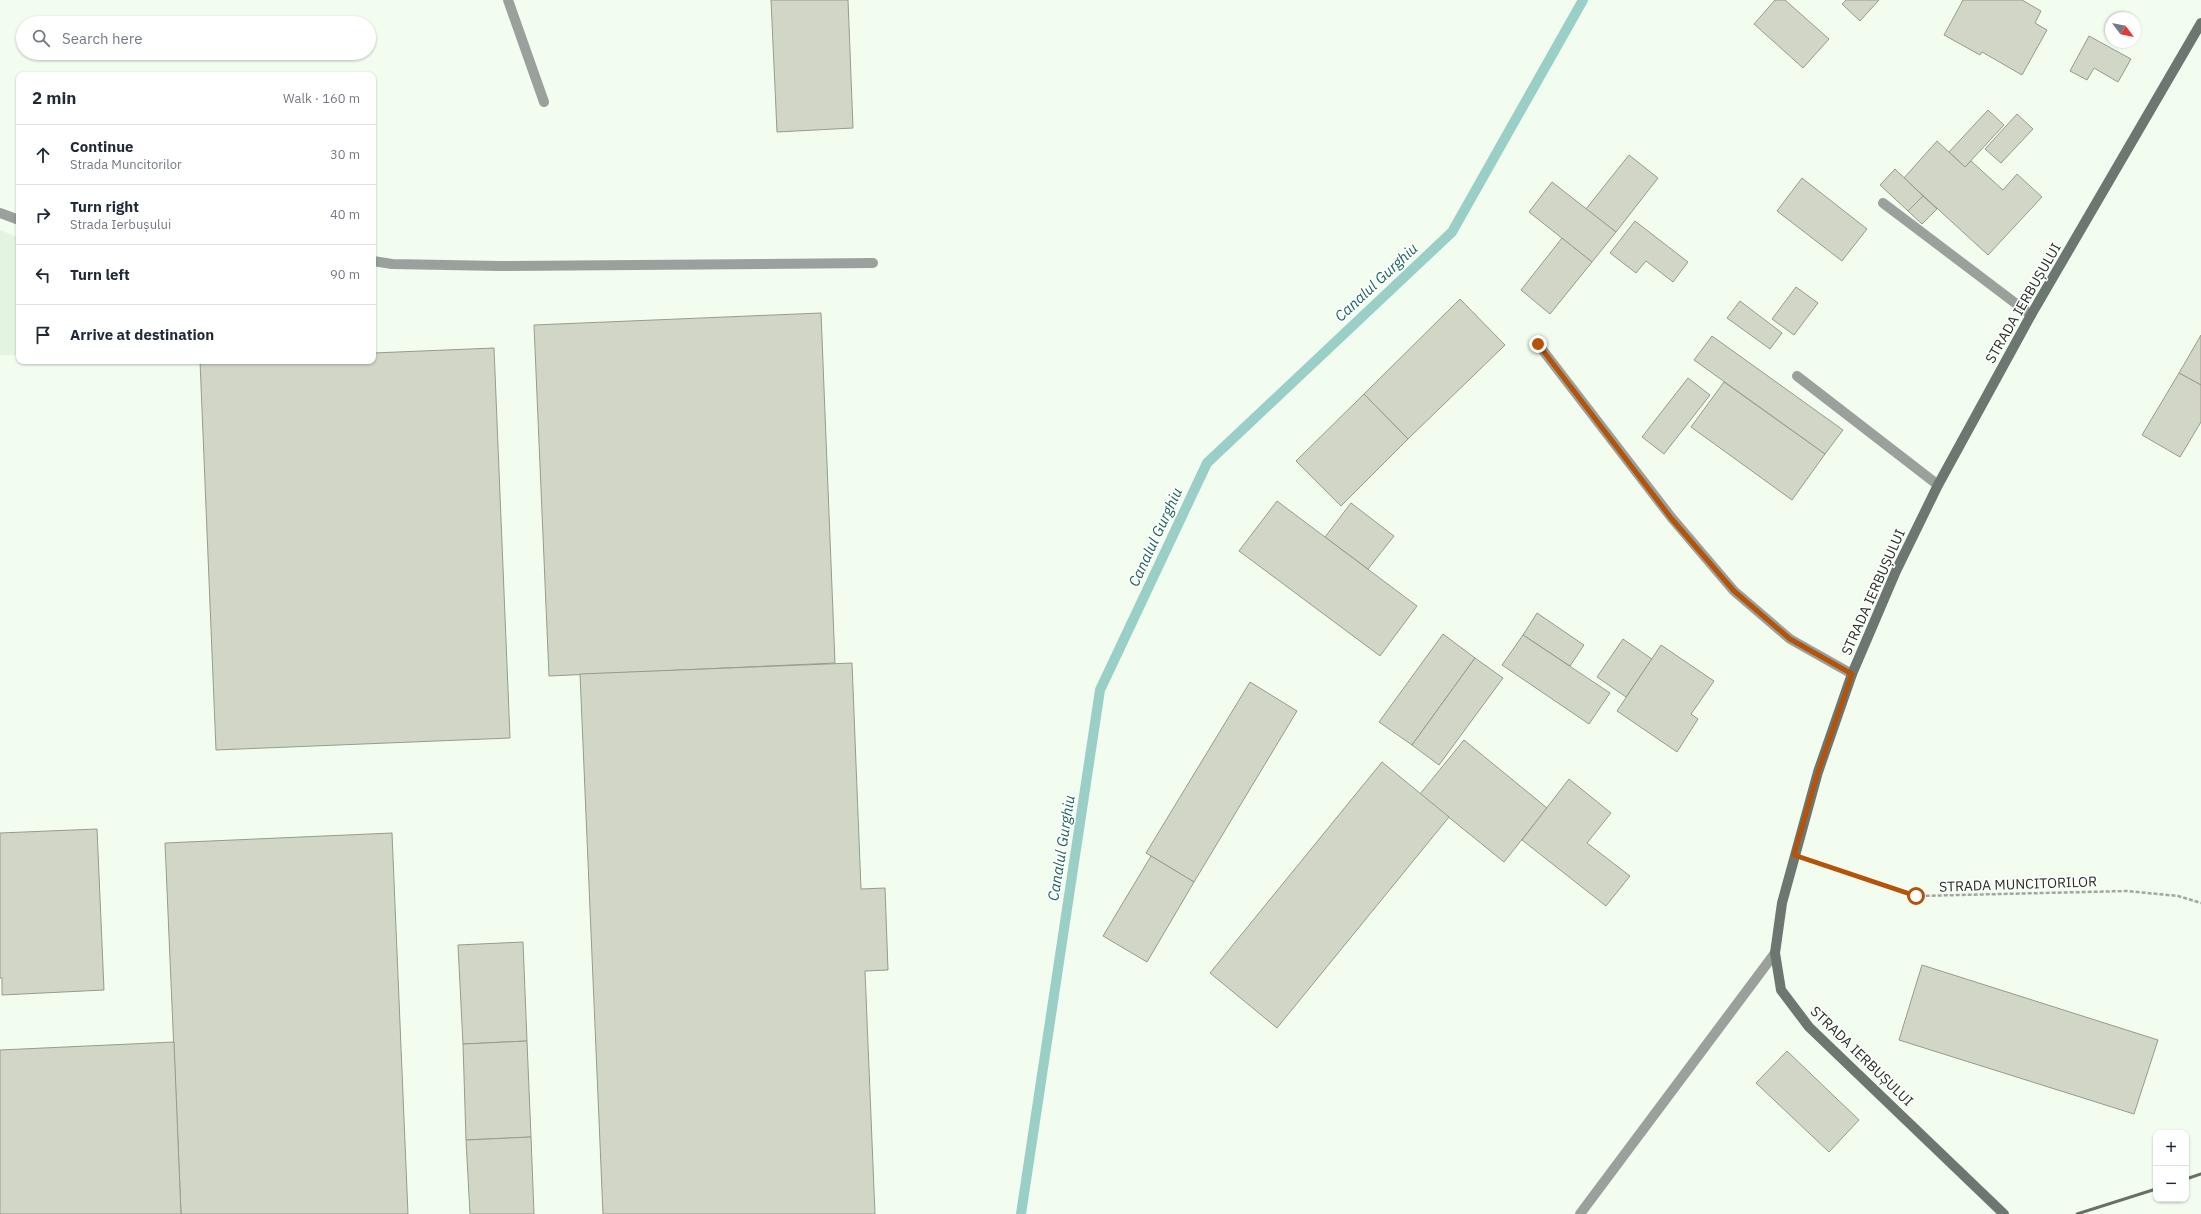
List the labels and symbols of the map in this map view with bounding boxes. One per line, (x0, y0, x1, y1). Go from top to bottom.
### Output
north arrow (2105, 12, 2141, 48)
water label: Canalul Gurghiu (1331, 239, 1421, 325)
street label: STRADA IERBUȘULUI (1981, 240, 2065, 366)
route end (1529, 335, 1547, 353)
water label: Canalul Gurghiu (1124, 485, 1186, 589)
street label: STRADA IERBUȘULUI (1837, 526, 1909, 658)
water label: Canalul Gurghiu (1043, 794, 1079, 902)
street label: STRADA MUNCITORILOR (1939, 872, 2097, 896)
route start (1907, 887, 1925, 905)
street label: STRADA IERBUȘULUI (1807, 1002, 1917, 1110)

